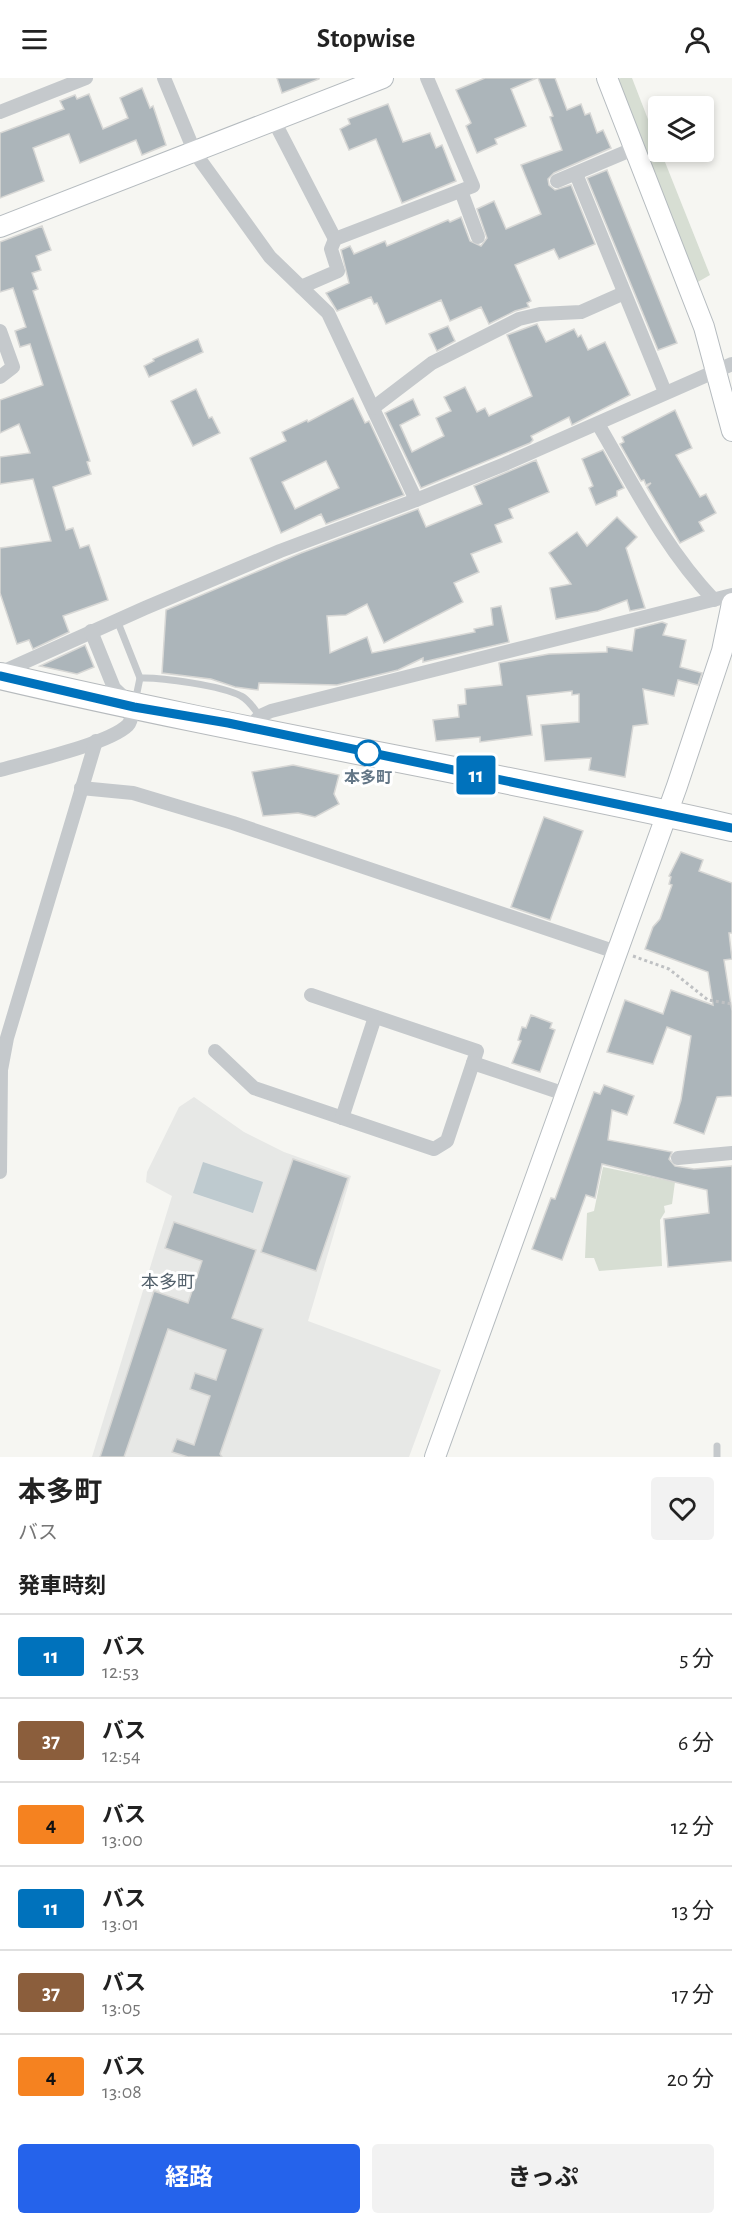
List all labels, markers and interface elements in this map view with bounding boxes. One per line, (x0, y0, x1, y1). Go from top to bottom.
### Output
icon: menu (18, 23, 51, 56)
icon: person (681, 23, 714, 56)
text: Stopwise (317, 25, 415, 52)
map controls (648, 96, 714, 162)
button: layers (648, 96, 714, 162)
marker: 本多町 (355, 740, 381, 766)
line badge: 11 (449, 756, 503, 794)
text: 11 (468, 765, 484, 786)
place label: 本多町 (344, 769, 392, 786)
district label: 本多町 (141, 1272, 195, 1292)
button: heart (651, 1477, 714, 1540)
text: 本多町 (18, 1479, 102, 1507)
text: バス (18, 1523, 58, 1543)
text: 発車時刻 (18, 1575, 106, 1597)
text: バス (102, 1636, 146, 1658)
text: 11 (43, 1646, 59, 1667)
text: 5 分 (679, 1648, 714, 1670)
text: 12:53 (102, 1662, 139, 1682)
text: バス (102, 1720, 146, 1742)
text: 37 (42, 1730, 60, 1751)
text: 6 分 (678, 1732, 714, 1754)
text: 12:54 (102, 1746, 141, 1766)
text: バス (102, 1804, 146, 1826)
text: 4 (46, 1814, 56, 1835)
text: 12 分 (671, 1816, 714, 1838)
text: 13:00 (102, 1830, 143, 1850)
text: バス (102, 1888, 146, 1910)
text: 11 (43, 1898, 59, 1919)
text: 13 分 (672, 1900, 714, 1922)
text: 13:01 (102, 1914, 139, 1934)
text: バス (102, 1972, 146, 1994)
text: 37 (42, 1982, 60, 2003)
text: 17 分 (672, 1984, 714, 2006)
text: 13:05 (102, 1998, 141, 2018)
text: バス (102, 2056, 146, 2078)
text: 4 (46, 2066, 56, 2087)
text: 20 分 (667, 2068, 714, 2090)
text: 13:08 (102, 2082, 142, 2102)
button: 経路 (18, 2144, 360, 2213)
button: きっぷ (372, 2144, 714, 2213)

